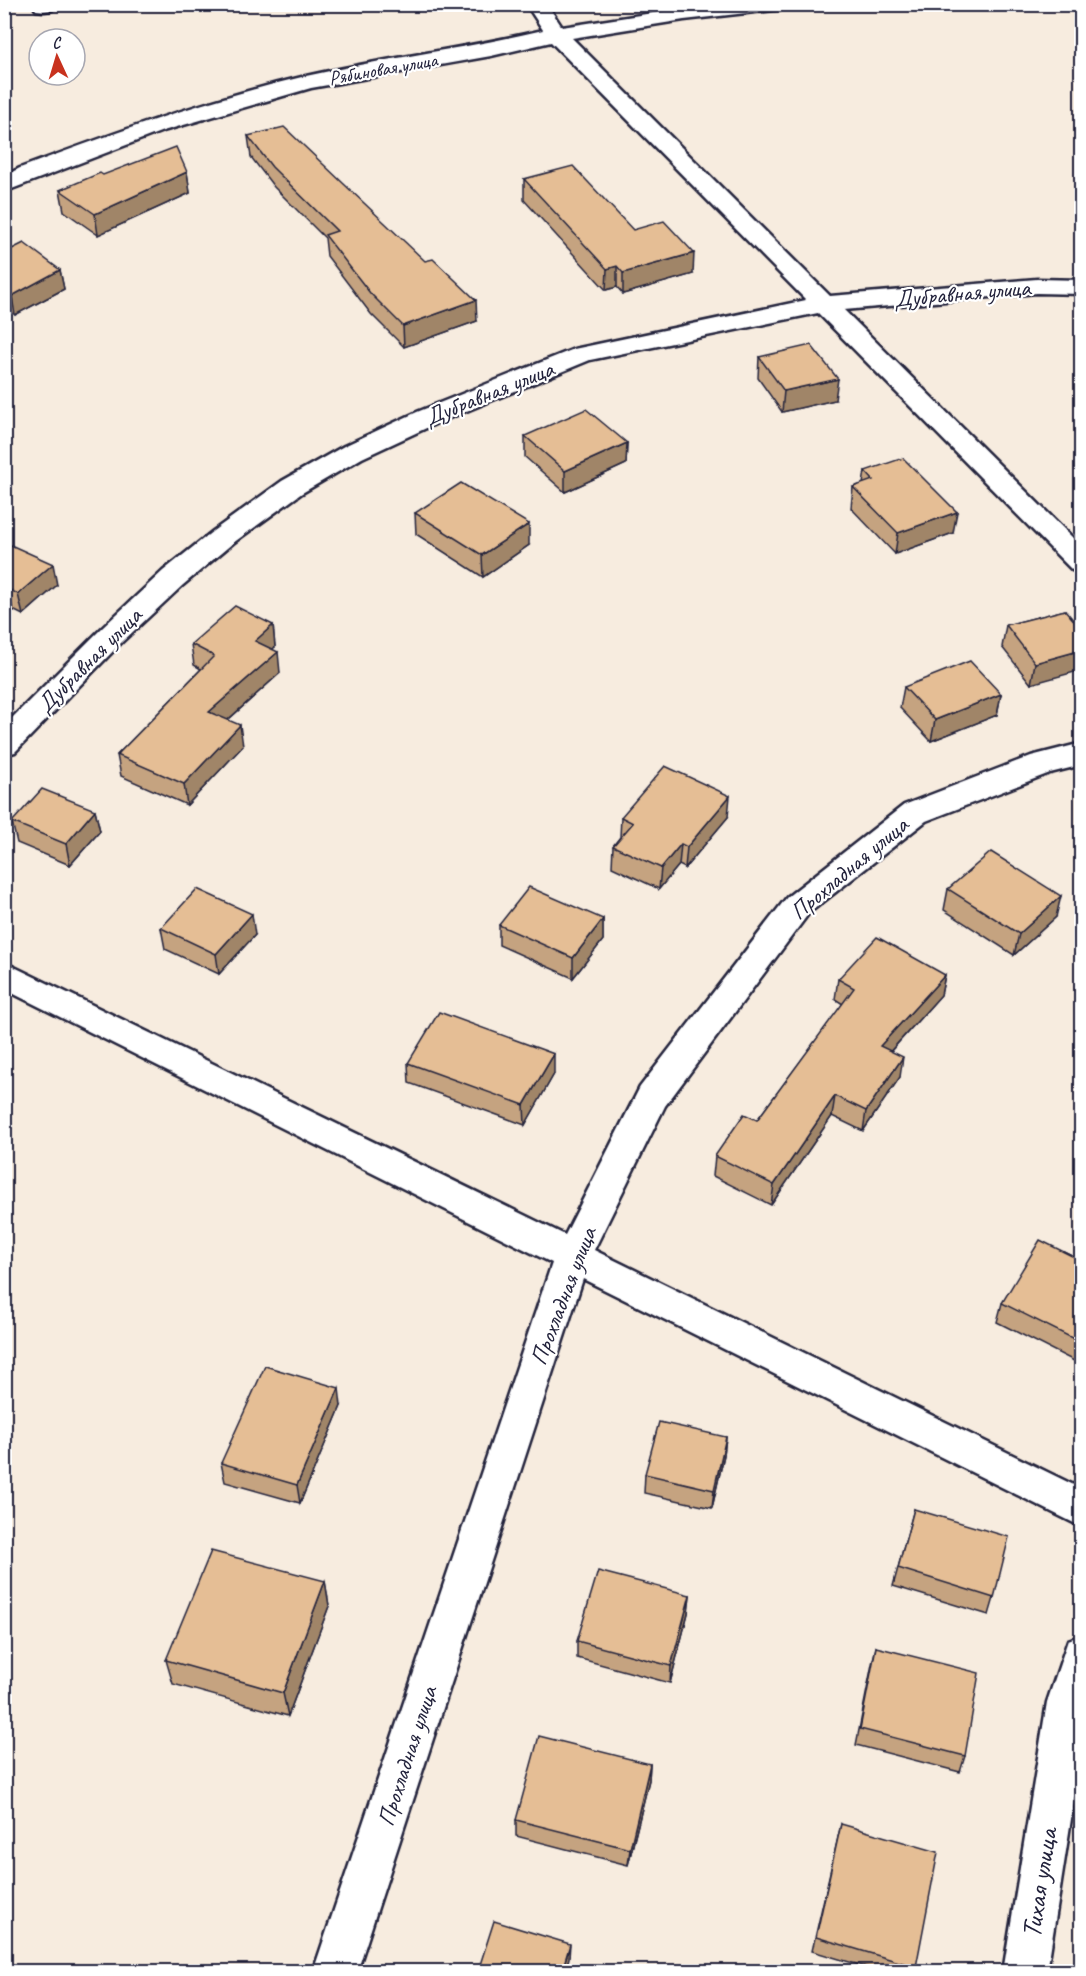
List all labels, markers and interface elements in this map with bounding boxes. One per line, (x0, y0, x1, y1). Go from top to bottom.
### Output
north arrow (27, 27, 87, 87)
text: С (51, 33, 63, 53)
street label: Рябиновая улица (327, 47, 441, 91)
street label: Дубравная улица (892, 272, 1033, 314)
street label: Дубравная улица (420, 353, 560, 433)
street label: Дубравная улица (30, 600, 149, 719)
street label: Прохладная улица (784, 809, 915, 926)
street label: Прохладная улица (523, 1222, 604, 1369)
street label: Прохладная улица (370, 1681, 444, 1830)
street label: Тихая улица (1013, 1823, 1065, 1940)

